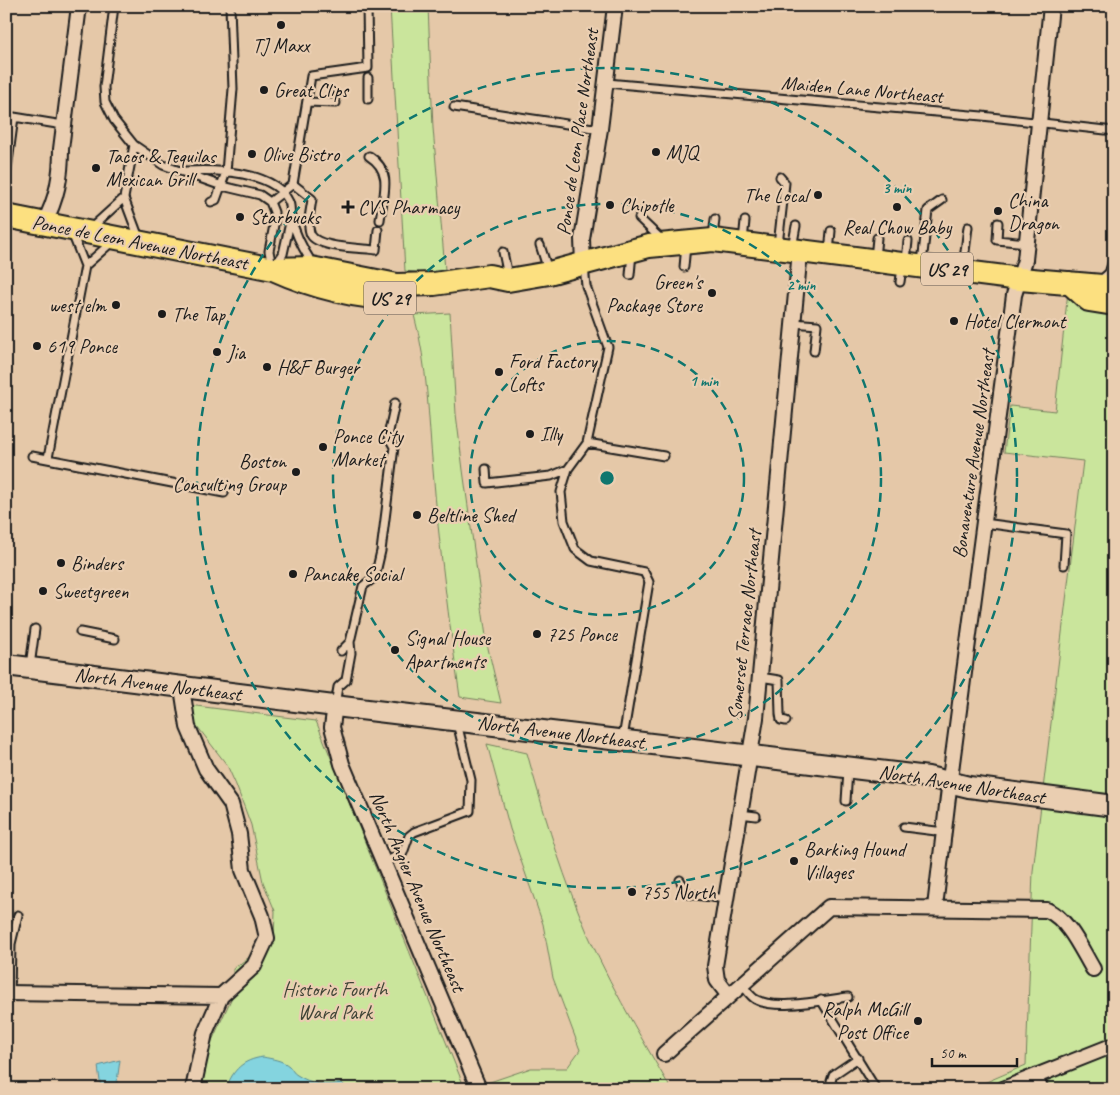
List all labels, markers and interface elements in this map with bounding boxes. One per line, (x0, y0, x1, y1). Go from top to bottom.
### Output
marker: TJ Maxx (275, 19, 287, 31)
street label: Ponce de Leon Place Northeast (551, 25, 605, 237)
place label: TJ Maxx (253, 33, 312, 58)
street label: Maiden Lane Northeast (780, 70, 946, 109)
place label: Great Clips (274, 78, 350, 103)
marker: Great Clips (258, 84, 270, 96)
place label: MJQ (666, 140, 701, 165)
place label: Olive Bistro (262, 142, 340, 167)
place label: Tacos & Tequilas Mexican Grill (106, 144, 218, 192)
marker: MJQ (650, 146, 662, 158)
marker: Olive Bistro (246, 148, 258, 160)
marker: Tacos & Tequilas Mexican Grill (90, 162, 102, 174)
text: 3 min (883, 179, 912, 198)
place label: The Local (744, 183, 812, 208)
place label: China Dragon (1008, 188, 1060, 236)
marker: The Local (812, 189, 824, 201)
place label: Chipotle (620, 193, 675, 218)
place label: CVS Pharmacy (358, 195, 461, 220)
marker: Chipotle (604, 199, 616, 211)
marker: CVS Pharmacy (342, 201, 354, 213)
marker: Real Chow Baby (891, 201, 903, 213)
place label: Starbucks (250, 205, 322, 230)
marker: China Dragon (992, 205, 1004, 217)
street label: Ponce de Leon Avenue Northeast (30, 209, 252, 276)
marker: Starbucks (234, 211, 246, 223)
place label: Real Chow Baby (843, 215, 953, 240)
road number: US 29 (921, 252, 973, 286)
place label: Green's Package Store (606, 270, 704, 318)
text: 2 min (787, 276, 816, 295)
road number: US 29 (364, 282, 416, 314)
marker: Green's Package Store (706, 287, 718, 299)
place label: west elm (49, 293, 108, 318)
marker: west elm (110, 299, 122, 311)
place label: The Tap (172, 302, 226, 327)
marker: The Tap (156, 308, 168, 320)
place label: Hotel Clermont (964, 309, 1068, 334)
marker: Hotel Clermont (948, 315, 960, 327)
place label: 619 Ponce (47, 334, 119, 359)
marker: 619 Ponce (31, 340, 43, 352)
place label: Jia (226, 340, 247, 365)
street label: Bonaventure Avenue Northeast (947, 345, 1001, 560)
marker: Jia (211, 346, 223, 358)
place label: Ford Factory Lofts (509, 349, 599, 397)
place label: H&F Burger (277, 355, 361, 380)
marker: H&F Burger (261, 361, 273, 373)
marker: Ford Factory Lofts (493, 366, 505, 378)
text: 1 min (690, 372, 719, 391)
place label: Illy (540, 422, 564, 447)
place label: Ponce City Market (333, 424, 405, 472)
marker: Illy (524, 428, 536, 440)
marker: Ponce City Market (317, 441, 329, 453)
place label: Boston Consulting Group (173, 449, 287, 497)
marker: Boston Consulting Group (290, 466, 302, 478)
centre of rings (598, 469, 616, 487)
place label: Beltline Shed (427, 503, 518, 528)
marker: Beltline Shed (411, 509, 423, 521)
street label: Somerset Terrace Northeast (722, 525, 767, 721)
place label: Binders (71, 551, 125, 576)
marker: Binders (55, 557, 67, 569)
place label: Pancake Social (303, 562, 406, 587)
marker: Pancake Social (287, 568, 299, 580)
place label: Sweetgreen (53, 579, 129, 604)
marker: Sweetgreen (37, 585, 49, 597)
place label: 725 Ponce (547, 622, 619, 647)
place label: Signal House Apartments (405, 626, 492, 674)
marker: 725 Ponce (531, 628, 543, 640)
marker: Signal House Apartments (389, 644, 401, 656)
street label: North Avenue Northeast (73, 662, 245, 707)
street label: North Avenue Northeast (476, 710, 648, 755)
street label: North Avenue Northeast (877, 759, 1049, 810)
street label: North Angier Avenue Northeast (364, 787, 472, 998)
place label: Barking Hound Villages (804, 837, 908, 885)
marker: Barking Hound Villages (788, 855, 800, 867)
place label: 755 North (642, 880, 717, 905)
marker: 755 North (626, 886, 638, 898)
park label: Historic Fourth Ward Park (283, 977, 389, 1025)
place label: Ralph McGill Post Office (822, 997, 912, 1045)
marker: Ralph McGill Post Office (912, 1015, 924, 1027)
scale bar (932, 1035, 1018, 1067)
text: 50 m (940, 1044, 967, 1063)

